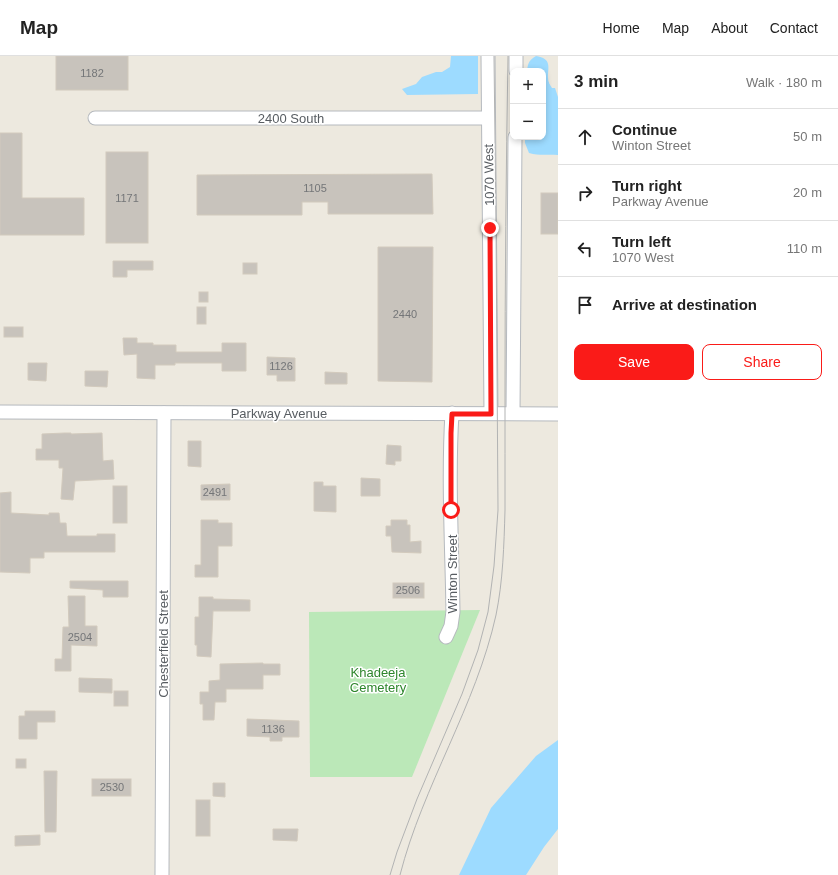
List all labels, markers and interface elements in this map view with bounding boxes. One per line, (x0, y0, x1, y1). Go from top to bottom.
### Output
text: Map (20, 17, 58, 38)
text: Home (603, 20, 640, 36)
text: Map (662, 20, 689, 36)
text: About (711, 20, 748, 36)
text: Contact (770, 20, 818, 36)
house number: 1182 (80, 67, 104, 79)
map controls (510, 68, 546, 140)
button: + (510, 68, 546, 104)
text: 3 min (574, 72, 618, 91)
text: Walk · 180 m (746, 75, 822, 90)
button: − (510, 104, 546, 140)
street label: 2400 South (258, 111, 324, 126)
text: Continue (612, 121, 677, 138)
icon: ahead (574, 126, 596, 148)
text: 50 m (793, 129, 822, 144)
text: Winton Street (612, 138, 691, 153)
street label: 1070 West (481, 144, 497, 206)
text: Turn right (612, 177, 682, 194)
house number: 1105 (303, 182, 327, 194)
icon: right (574, 182, 596, 204)
text: 20 m (793, 185, 822, 200)
house number: 1171 (115, 192, 139, 204)
text: Parkway Avenue (612, 194, 709, 209)
route end (481, 219, 499, 237)
text: Turn left (612, 233, 671, 250)
icon: left (574, 238, 596, 260)
text: 110 m (787, 241, 822, 256)
text: 1070 West (612, 250, 674, 265)
icon: arrive (574, 294, 596, 316)
text: Arrive at destination (612, 296, 757, 313)
house number: 2440 (393, 308, 417, 320)
button: Save (574, 344, 694, 380)
button: Share (702, 344, 822, 380)
house number: 1126 (269, 360, 293, 372)
street label: Parkway Avenue (231, 406, 327, 421)
house number: 2491 (203, 486, 227, 498)
route start (442, 501, 460, 519)
street label: Winton Street (445, 534, 460, 613)
house number: 2506 (396, 584, 420, 596)
street label: Chesterfield Street (156, 590, 171, 698)
house number: 2504 (68, 631, 92, 643)
park label: Khadeeja Cemetery (350, 665, 407, 695)
house number: 1136 (261, 723, 285, 735)
house number: 2530 (100, 781, 124, 793)

